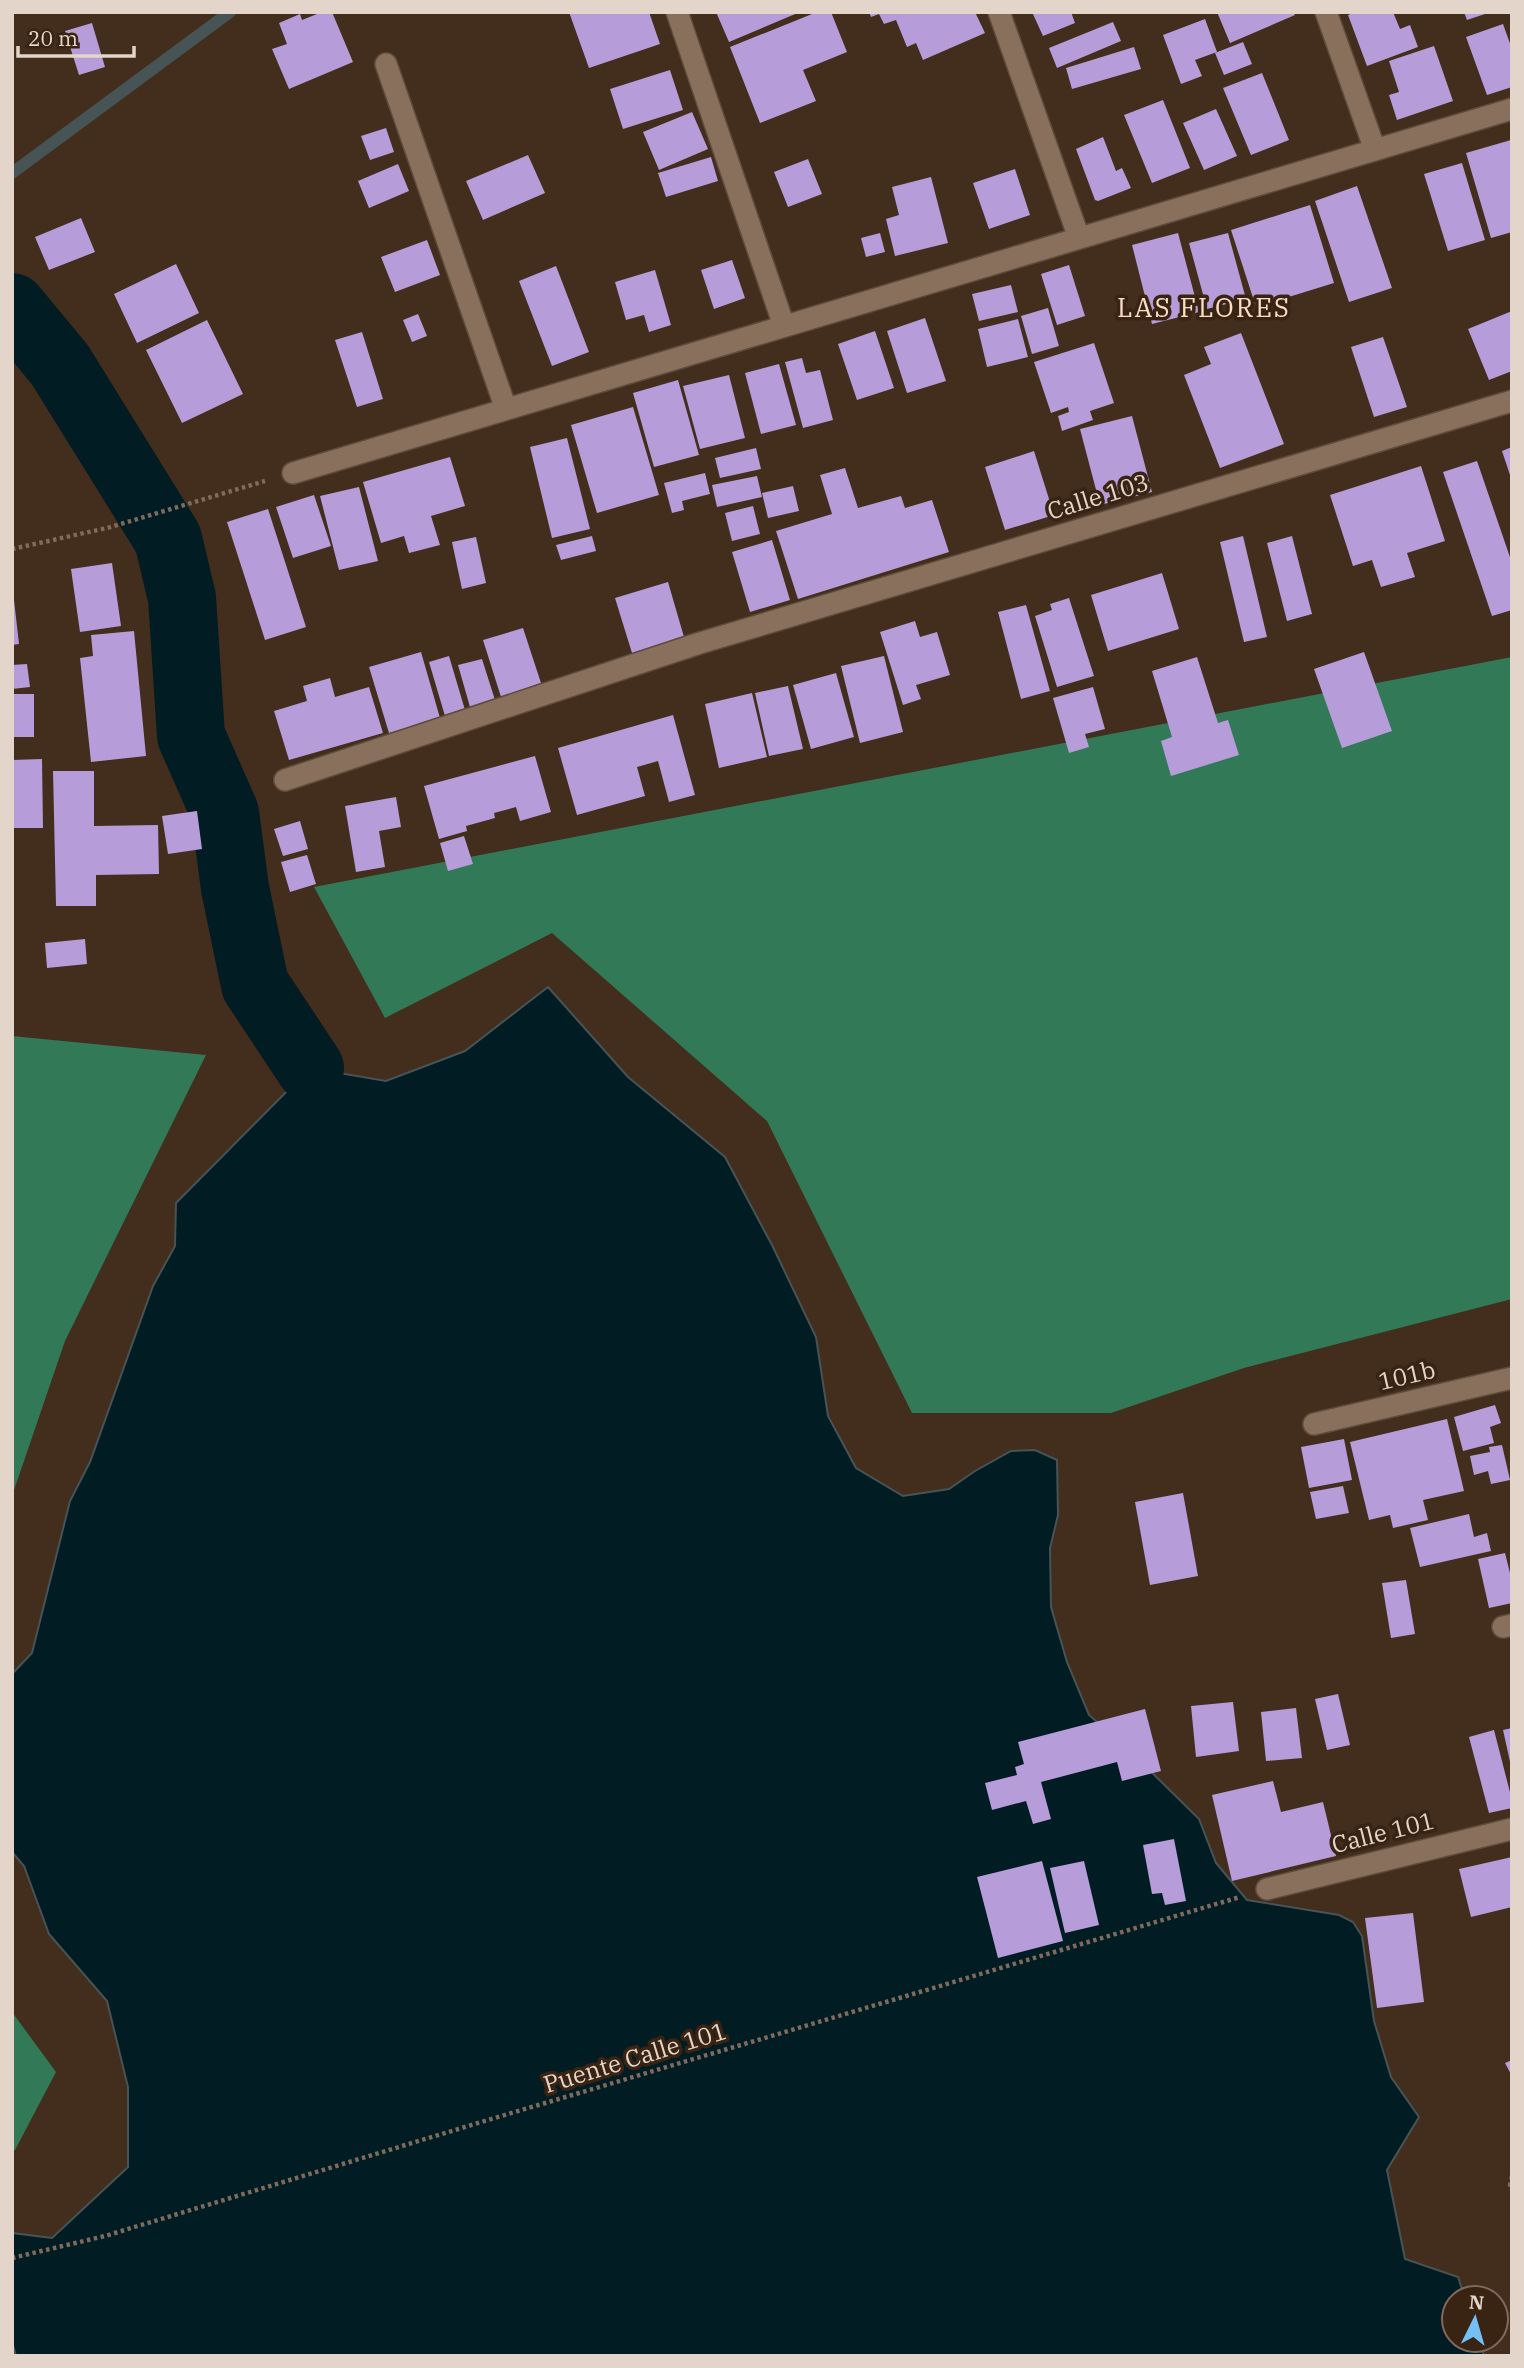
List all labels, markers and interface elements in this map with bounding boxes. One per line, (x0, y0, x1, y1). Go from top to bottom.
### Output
scale bar (18, 14, 133, 58)
text: 20 m (28, 24, 78, 52)
district label: LAS FLORES (1117, 290, 1291, 324)
street label: Calle 103 (1043, 465, 1152, 527)
street label: 101b (1375, 1353, 1438, 1397)
street label: Calle 101 (1328, 1804, 1437, 1860)
street label: Puente Calle 101 (539, 2014, 730, 2100)
north arrow (1440, 2284, 1510, 2354)
text: N (1468, 2289, 1485, 2315)

